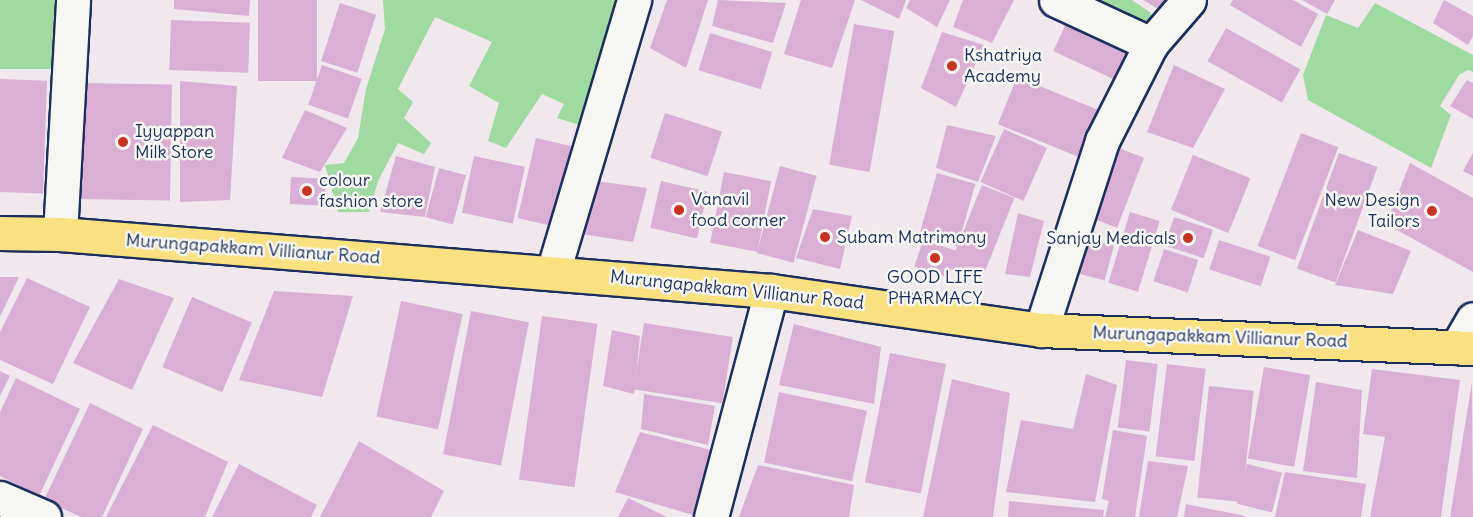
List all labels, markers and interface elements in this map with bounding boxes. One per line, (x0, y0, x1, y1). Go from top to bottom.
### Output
place label: Kshatriya Academy (964, 45, 1042, 88)
marker: Kshatriya Academy (945, 59, 959, 73)
place label: Iyyappan Milk Store (135, 121, 214, 164)
marker: Iyyappan Milk Store (116, 135, 130, 149)
place label: colour fashion store (319, 170, 423, 213)
marker: colour fashion store (300, 184, 314, 198)
place label: Vanavil food corner (691, 189, 786, 232)
place label: New Design Tailors (1324, 190, 1420, 232)
marker: Vanavil food corner (672, 203, 686, 217)
marker: New Design Tailors (1425, 204, 1439, 218)
place label: Subam Matrimony (837, 226, 986, 248)
place label: Sanjay Medicals (1046, 227, 1176, 249)
street label: Murungapakkam Villianur Road (125, 229, 381, 269)
marker: Subam Matrimony (818, 230, 832, 244)
marker: Sanjay Medicals (1181, 231, 1195, 245)
marker: GOOD LIFE PHARMACY (928, 251, 942, 265)
street label: Murungapakkam Villianur Road (609, 266, 865, 314)
place label: GOOD LIFE PHARMACY (887, 267, 983, 310)
street label: Murungapakkam Villianur Road (1092, 322, 1348, 352)

